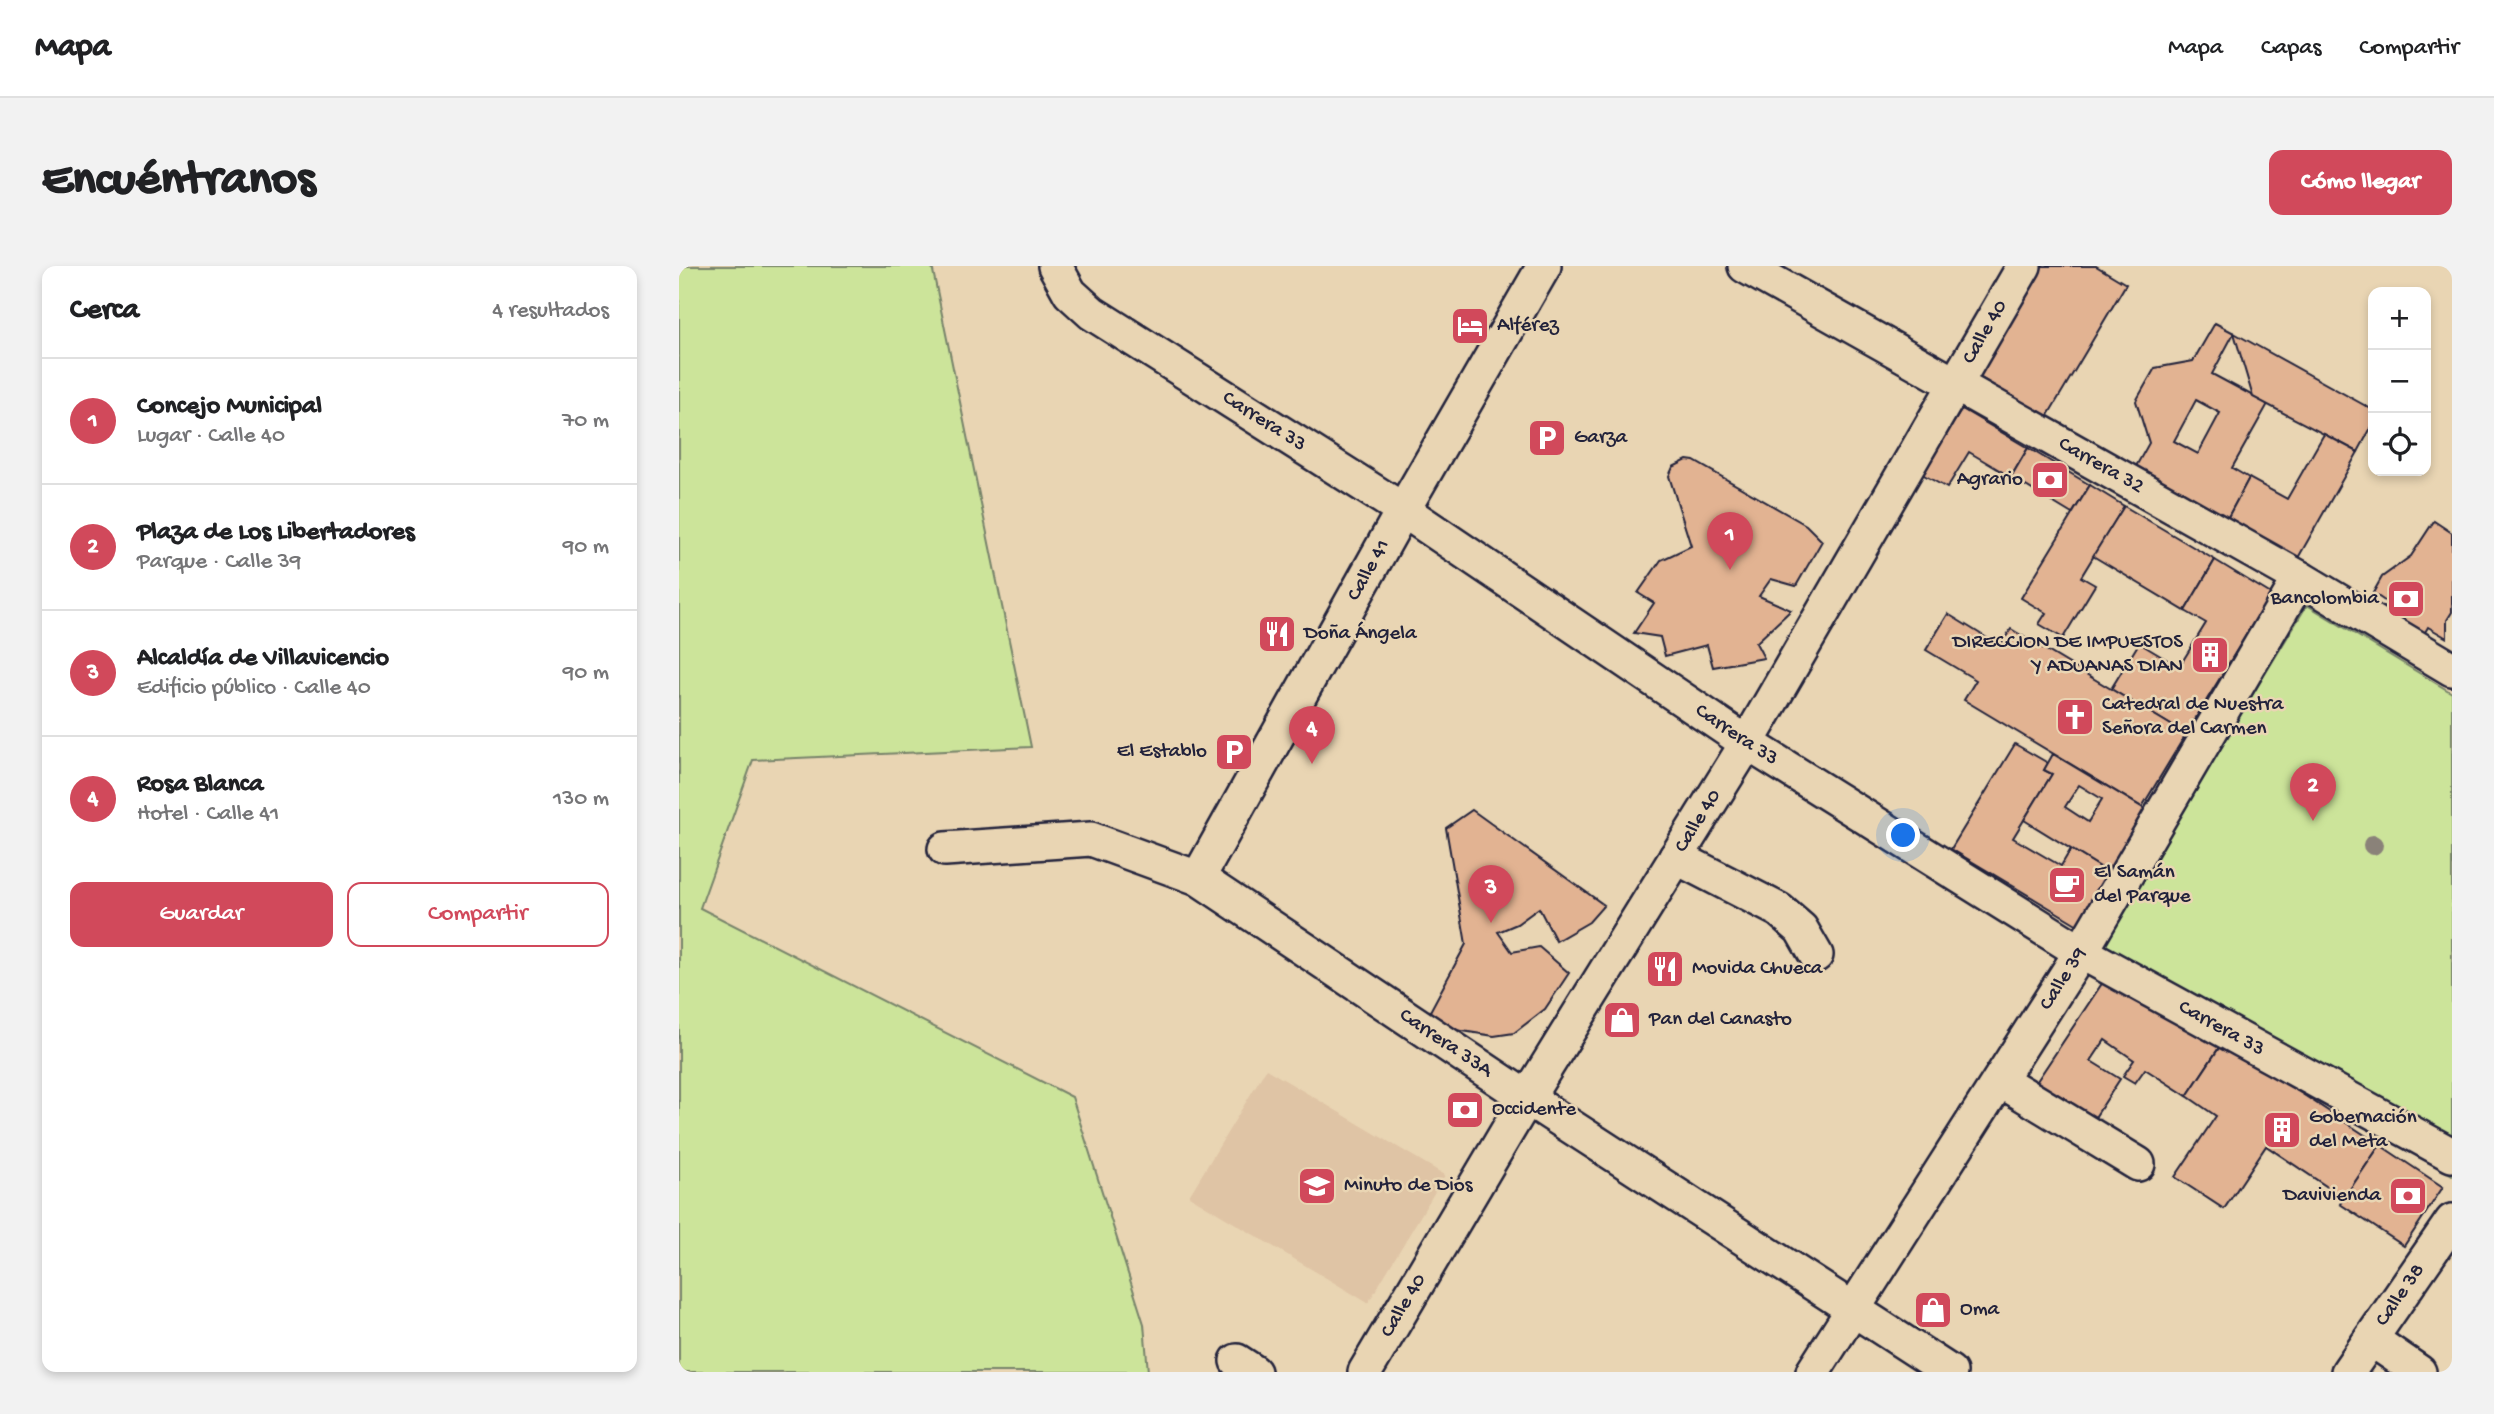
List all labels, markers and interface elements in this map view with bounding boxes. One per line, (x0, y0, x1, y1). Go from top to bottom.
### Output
text: Mapa (35, 29, 111, 67)
text: Mapa (2168, 34, 2223, 63)
text: Capas (2261, 34, 2321, 63)
text: Compartir (2359, 34, 2459, 63)
button: Cómo llegar (2269, 150, 2452, 215)
text: Encuéntranos (42, 153, 315, 211)
map controls (2368, 287, 2431, 476)
button: + (2368, 287, 2431, 350)
text: Cerca (70, 294, 139, 329)
street label: Calle 40 (1957, 296, 2014, 369)
text: 4 resultados (492, 298, 609, 325)
hotel icon: Alférez (1449, 305, 1491, 347)
place label: Alférez (1497, 314, 1560, 339)
button: − (2368, 350, 2431, 413)
street label: Carrera 33 (1217, 386, 1310, 458)
text: Concejo Municipal (137, 392, 322, 423)
text: 1 (88, 408, 98, 435)
text: 70 m (562, 408, 609, 435)
button: locate (2368, 413, 2431, 476)
parking icon: Garza (1526, 417, 1568, 459)
text: Lugar · Calle 40 (137, 423, 285, 450)
place label: Garza (1574, 426, 1629, 451)
street label: Carrera 32 (2054, 432, 2148, 500)
bank icon: Agrario (2029, 459, 2071, 501)
place label: Agrario (1957, 468, 2023, 493)
pin: 1 (1707, 512, 1753, 570)
text: Plaza de Los Libertadores (137, 518, 415, 549)
text: 2 (87, 534, 99, 561)
text: 90 m (563, 534, 609, 561)
street label: Calle 41 (1342, 535, 1396, 606)
text: Parque · Calle 39 (137, 549, 301, 576)
bank icon: Bancolombia (2385, 578, 2427, 620)
place label: Bancolombia (2270, 587, 2380, 612)
restaurant icon: Doña Ángela (1256, 613, 1298, 655)
place label: Doña Ángela (1302, 621, 1418, 647)
place label: DIRECCION DE IMPUESTOS Y ADUANAS DIAN (1951, 631, 2183, 680)
building icon: DIRECCION DE IMPUESTOS Y ADUANAS DIAN (2189, 634, 2231, 676)
text: Alcaldía de Villavicencio (137, 644, 389, 675)
text: 3 (87, 660, 99, 687)
text: 90 m (563, 660, 609, 687)
text: Edificio público · Calle 40 (137, 675, 371, 702)
place label: Catedral de Nuestra Señora del Carmen (2102, 693, 2285, 742)
church icon: Catedral de Nuestra Señora del Carmen (2054, 696, 2096, 738)
street label: Carrera 33 (1690, 699, 1783, 772)
pin: 4 (1289, 706, 1335, 764)
parking icon: El Establo (1213, 731, 1255, 773)
place label: El Establo (1117, 740, 1207, 765)
pin: 2 (2290, 763, 2336, 821)
text: Rosa Blanca (137, 770, 263, 801)
street label: Calle 40 (1669, 785, 1728, 858)
text: 4 (88, 786, 98, 813)
text: 130 m (553, 786, 609, 813)
text: Hotel · Calle 41 (137, 801, 279, 828)
your location (1886, 818, 1920, 852)
place label: El Samán del Parque (2094, 861, 2192, 910)
cafe icon: El Samán del Parque (2046, 864, 2088, 906)
pin: 3 (1468, 865, 1514, 923)
button: Guardar (70, 882, 333, 947)
button: Compartir (347, 882, 609, 947)
street label: Calle 39 (2034, 943, 2093, 1015)
restaurant icon: Movida Chueca (1644, 948, 1686, 990)
place label: Movida Chueca (1692, 957, 1824, 982)
street label: Carrera 33 (2174, 995, 2269, 1062)
shop icon: Pan del Canasto (1601, 999, 1643, 1041)
street label: Carrera 33A (1394, 1003, 1498, 1085)
place label: Pan del Canasto (1648, 1008, 1792, 1033)
bank icon: Occidente (1444, 1089, 1486, 1131)
place label: Occidente (1492, 1098, 1577, 1123)
place label: Gobernación del Meta (2309, 1106, 2417, 1155)
building icon: Gobernación del Meta (2261, 1109, 2303, 1151)
school or university icon: Minuto de Dios (1296, 1165, 1338, 1207)
place label: Minuto de Dios (1344, 1174, 1474, 1199)
bank icon: Davivienda (2387, 1175, 2429, 1217)
place label: Davivienda (2281, 1184, 2382, 1209)
street label: Calle 38 (2370, 1259, 2431, 1332)
street label: Calle 40 (1376, 1269, 1433, 1342)
shop icon: Oma (1912, 1289, 1954, 1331)
place label: Oma (1960, 1298, 2001, 1323)

